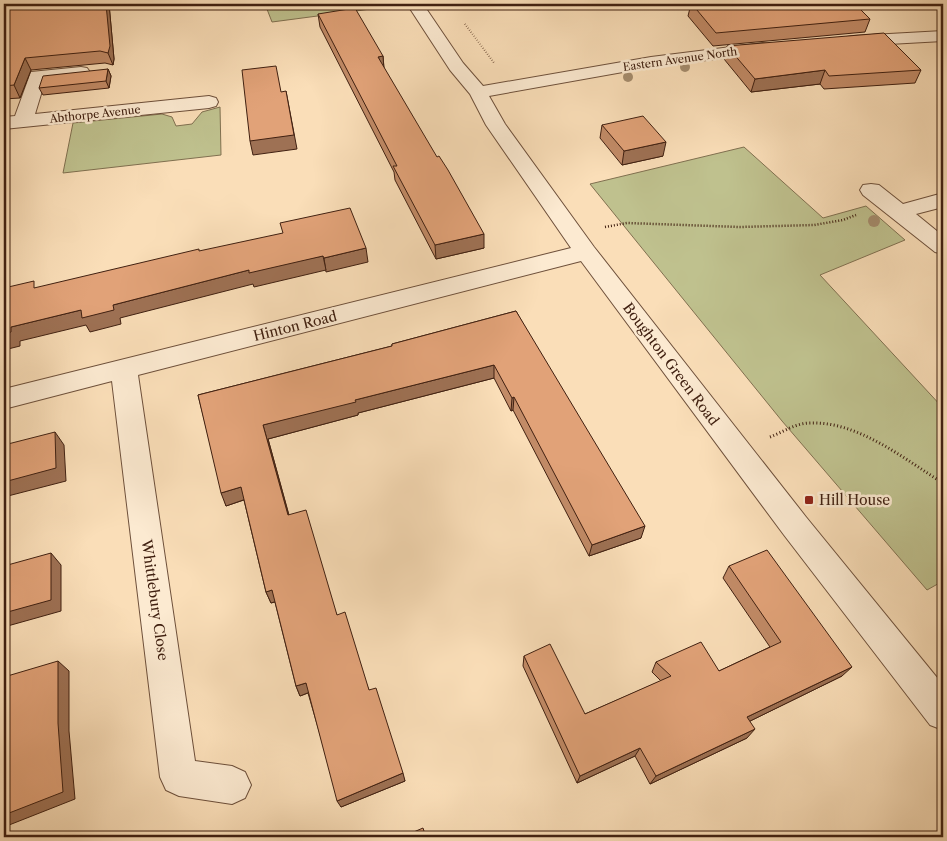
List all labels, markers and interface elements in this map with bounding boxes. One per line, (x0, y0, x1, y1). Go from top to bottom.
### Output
street label: Eastern Avenue North (622, 44, 738, 74)
street label: Abthorpe Avenue (48, 102, 141, 126)
street label: Boughton Green Road (619, 299, 723, 429)
street label: Hinton Road (251, 307, 339, 345)
place label: Hill House (819, 491, 890, 509)
marker: Hill House (803, 494, 815, 506)
street label: Whittlebury Close (137, 537, 172, 662)

